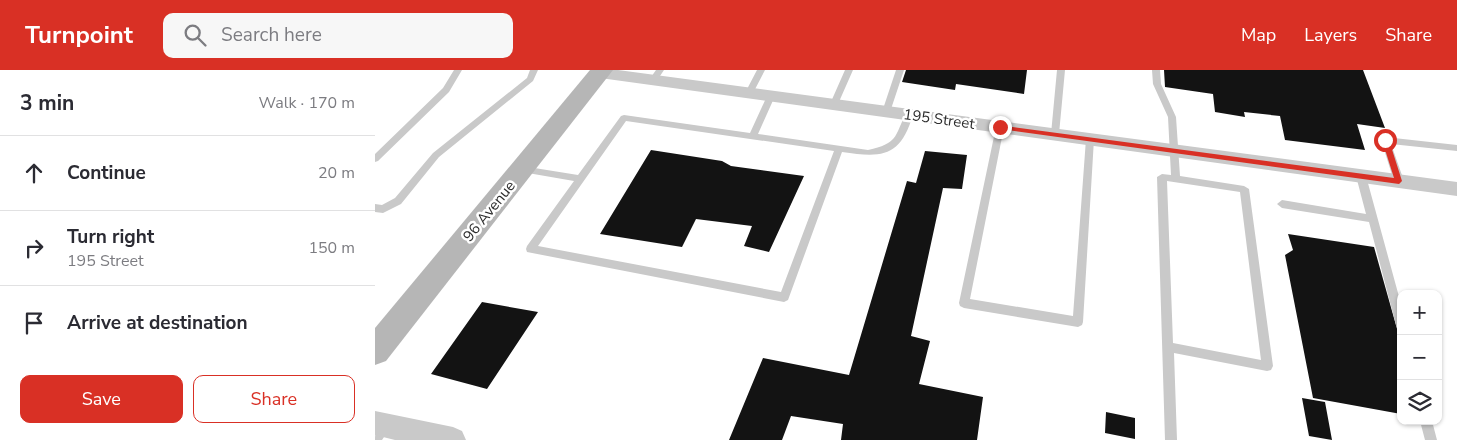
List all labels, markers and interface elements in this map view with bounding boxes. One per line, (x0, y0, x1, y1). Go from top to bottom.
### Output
search box (163, 13, 513, 58)
text: Turnpoint (25, 19, 133, 51)
icon: search (181, 21, 209, 49)
text: Search here (221, 22, 322, 48)
text: Map (1241, 23, 1276, 47)
text: Layers (1304, 23, 1357, 47)
text: Share (1385, 23, 1432, 47)
text: 3 min (20, 89, 74, 117)
text: Walk · 170 m (259, 92, 355, 114)
street label: 195 Street (902, 104, 977, 134)
route end (989, 116, 1012, 139)
route start (1374, 129, 1397, 152)
icon: ahead (20, 159, 48, 187)
text: Continue (67, 160, 146, 186)
text: 20 m (318, 162, 355, 184)
street label: 96 Avenue (458, 176, 520, 246)
text: Turn right (67, 224, 154, 250)
icon: right (20, 234, 48, 262)
text: 150 m (308, 237, 355, 259)
text: 195 Street (67, 250, 144, 272)
map controls (1397, 290, 1442, 425)
button: + (1397, 290, 1442, 335)
icon: arrive (20, 309, 48, 337)
text: Arrive at destination (67, 310, 248, 336)
button: − (1397, 335, 1442, 380)
button: Save (20, 375, 183, 423)
button: Share (193, 375, 355, 423)
button: layers (1397, 380, 1442, 425)

